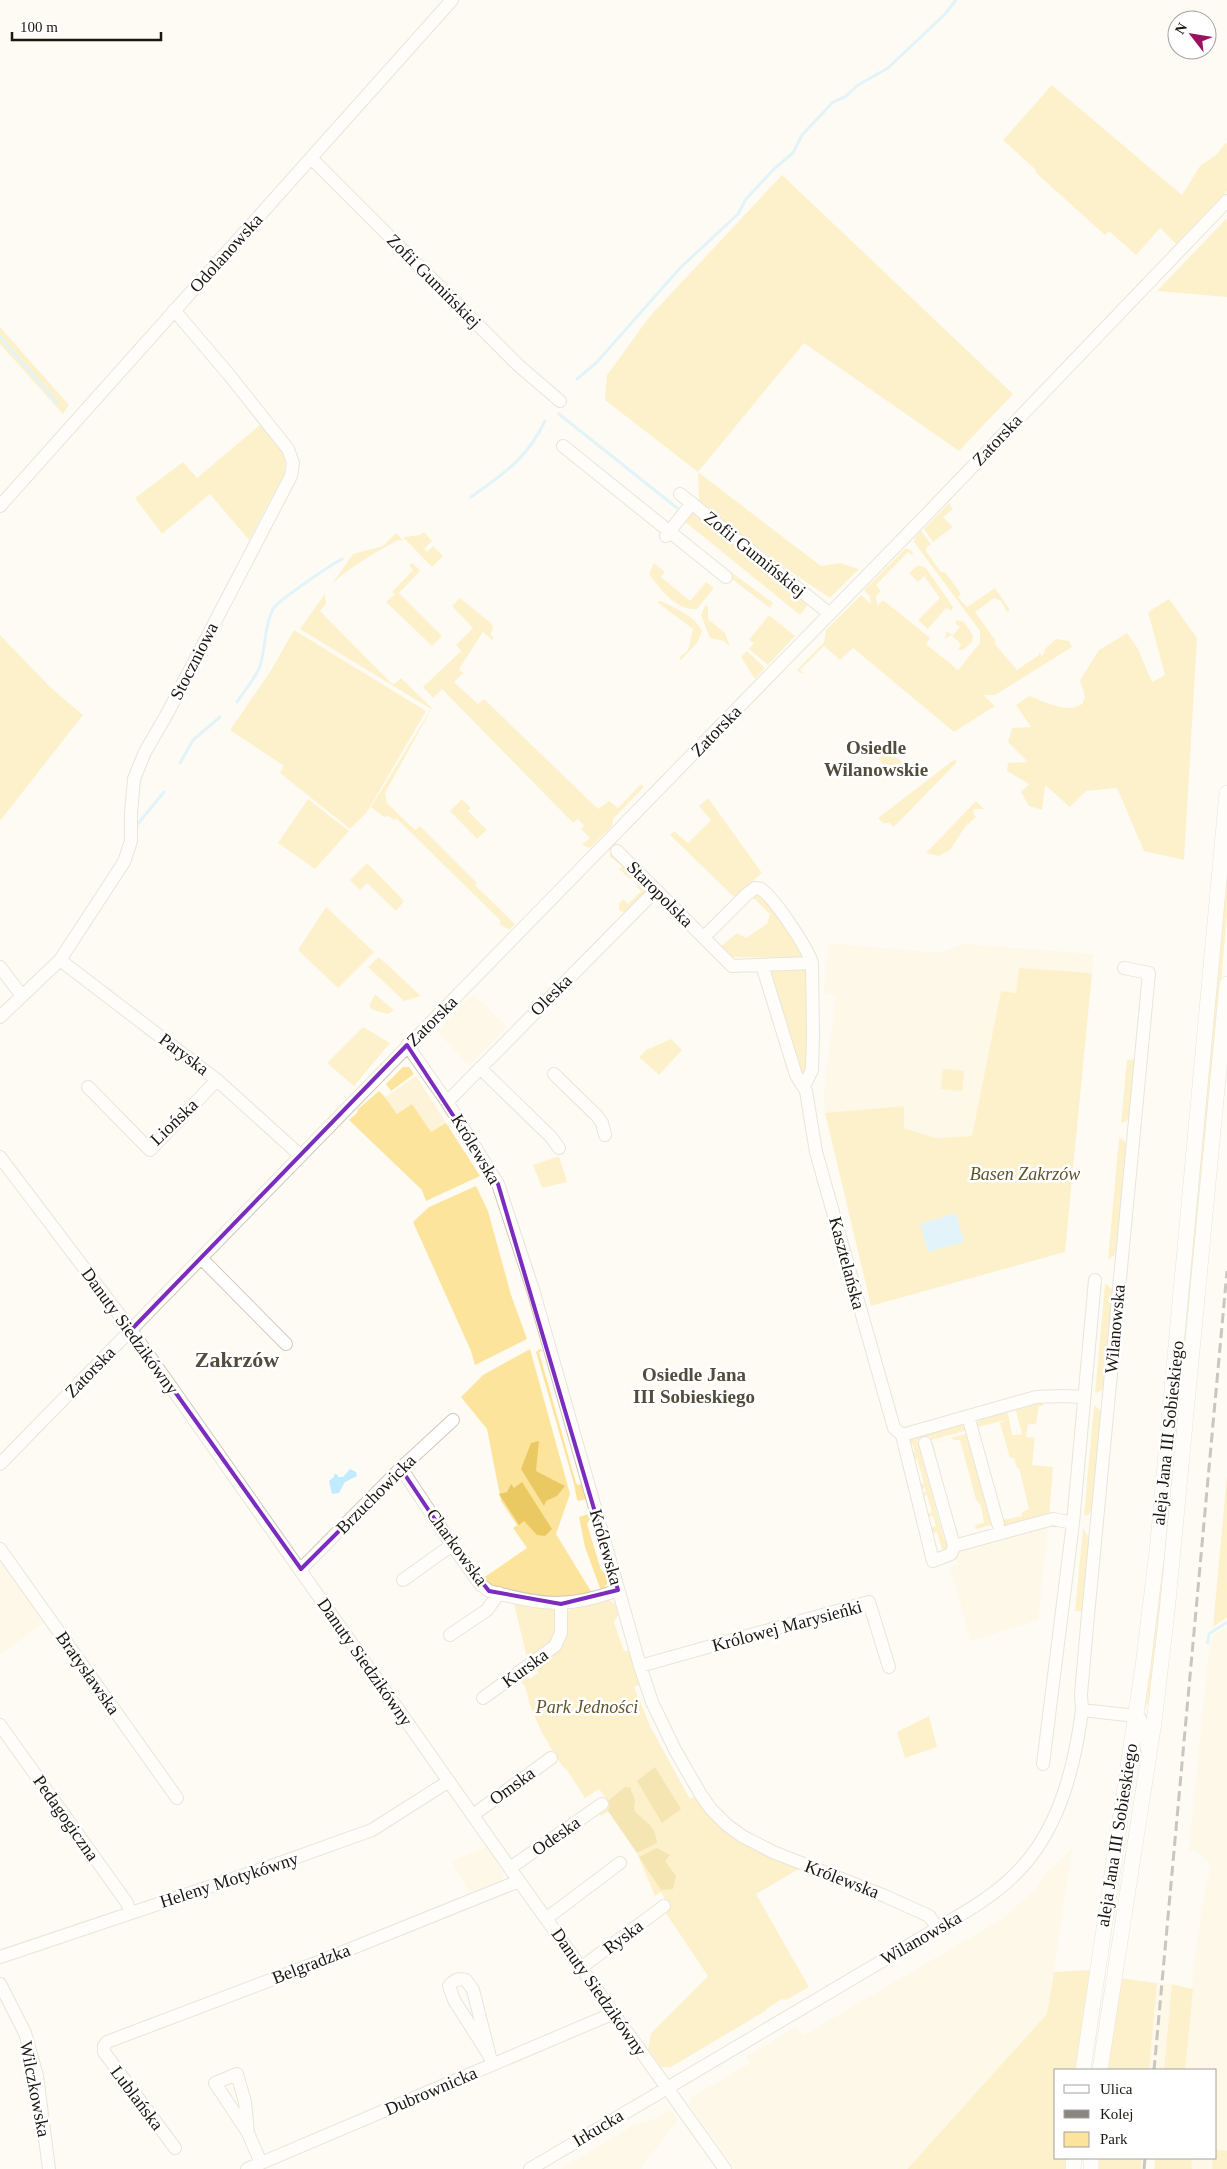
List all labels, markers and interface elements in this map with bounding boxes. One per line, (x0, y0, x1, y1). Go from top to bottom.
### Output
scale bar (12, 10, 161, 42)
north arrow (1167, 10, 1217, 60)
text: 100 m (20, 19, 58, 35)
text: N (1172, 20, 1190, 37)
street label: Odolanowska (185, 210, 267, 296)
street label: Zofii Gumińskiej (383, 230, 485, 332)
street label: Zatorska (968, 410, 1026, 470)
street label: Zofii Gumińskiej (700, 507, 810, 601)
street label: Stoczniowa (166, 619, 222, 703)
street label: Zatorska (687, 701, 745, 761)
district label: Osiedle Wilanowskie (824, 737, 928, 780)
street label: Staropolska (623, 857, 697, 931)
street label: Oleska (526, 970, 576, 1020)
street label: Zatorska (403, 992, 461, 1050)
street label: Paryska (155, 1029, 213, 1079)
street label: Liońska (146, 1095, 202, 1149)
street label: Królewska (447, 1110, 505, 1188)
park label: Basen Zakrzów (970, 1164, 1080, 1184)
street label: Kasztelańska (825, 1215, 869, 1311)
street label: Danuty Siedzikówny (77, 1264, 183, 1398)
street label: Wilanowska (1101, 1284, 1129, 1374)
street label: aleja Jana III Sobieskiego (1148, 1340, 1188, 1526)
street label: Zatorska (61, 1342, 119, 1402)
district label: Zakrzów (195, 1347, 279, 1372)
district label: Osiedle Jana III Sobieskiego (633, 1364, 755, 1407)
street label: Brzuchowicka (332, 1450, 420, 1538)
street label: Charkowska (422, 1505, 492, 1589)
street label: Królewska (586, 1507, 626, 1587)
street label: Danuty Siedzikówny (313, 1594, 417, 1730)
street label: Królowej Marysieńki (710, 1596, 864, 1656)
street label: Bratysławska (52, 1628, 124, 1718)
street label: Kurska (498, 1645, 552, 1691)
park label: Park Jedności (535, 1697, 638, 1717)
street label: aleja Jana III Sobieskiego (1093, 1742, 1141, 1928)
street label: Omska (485, 1763, 539, 1809)
street label: Pedagogiczna (29, 1771, 103, 1865)
street label: Odeska (528, 1812, 584, 1860)
street label: Heleny Motykówny (157, 1848, 301, 1912)
street label: Królewska (802, 1856, 882, 1902)
street label: Wilanowska (877, 1907, 965, 1969)
street label: Ryska (599, 1916, 647, 1958)
street label: Danuty Siedzikówny (547, 1924, 651, 2060)
street label: Belgradzka (269, 1940, 353, 1988)
street label: Wilczkowska (16, 2039, 54, 2139)
street label: Lublańska (106, 2062, 168, 2134)
street label: Dubrownicka (382, 2063, 480, 2119)
legend (1054, 2069, 1217, 2159)
text: Ulica (1100, 2081, 1133, 2097)
street label: Irkucka (569, 2105, 627, 2151)
text: Kolej (1100, 2106, 1133, 2122)
text: Park (1100, 2131, 1128, 2147)

